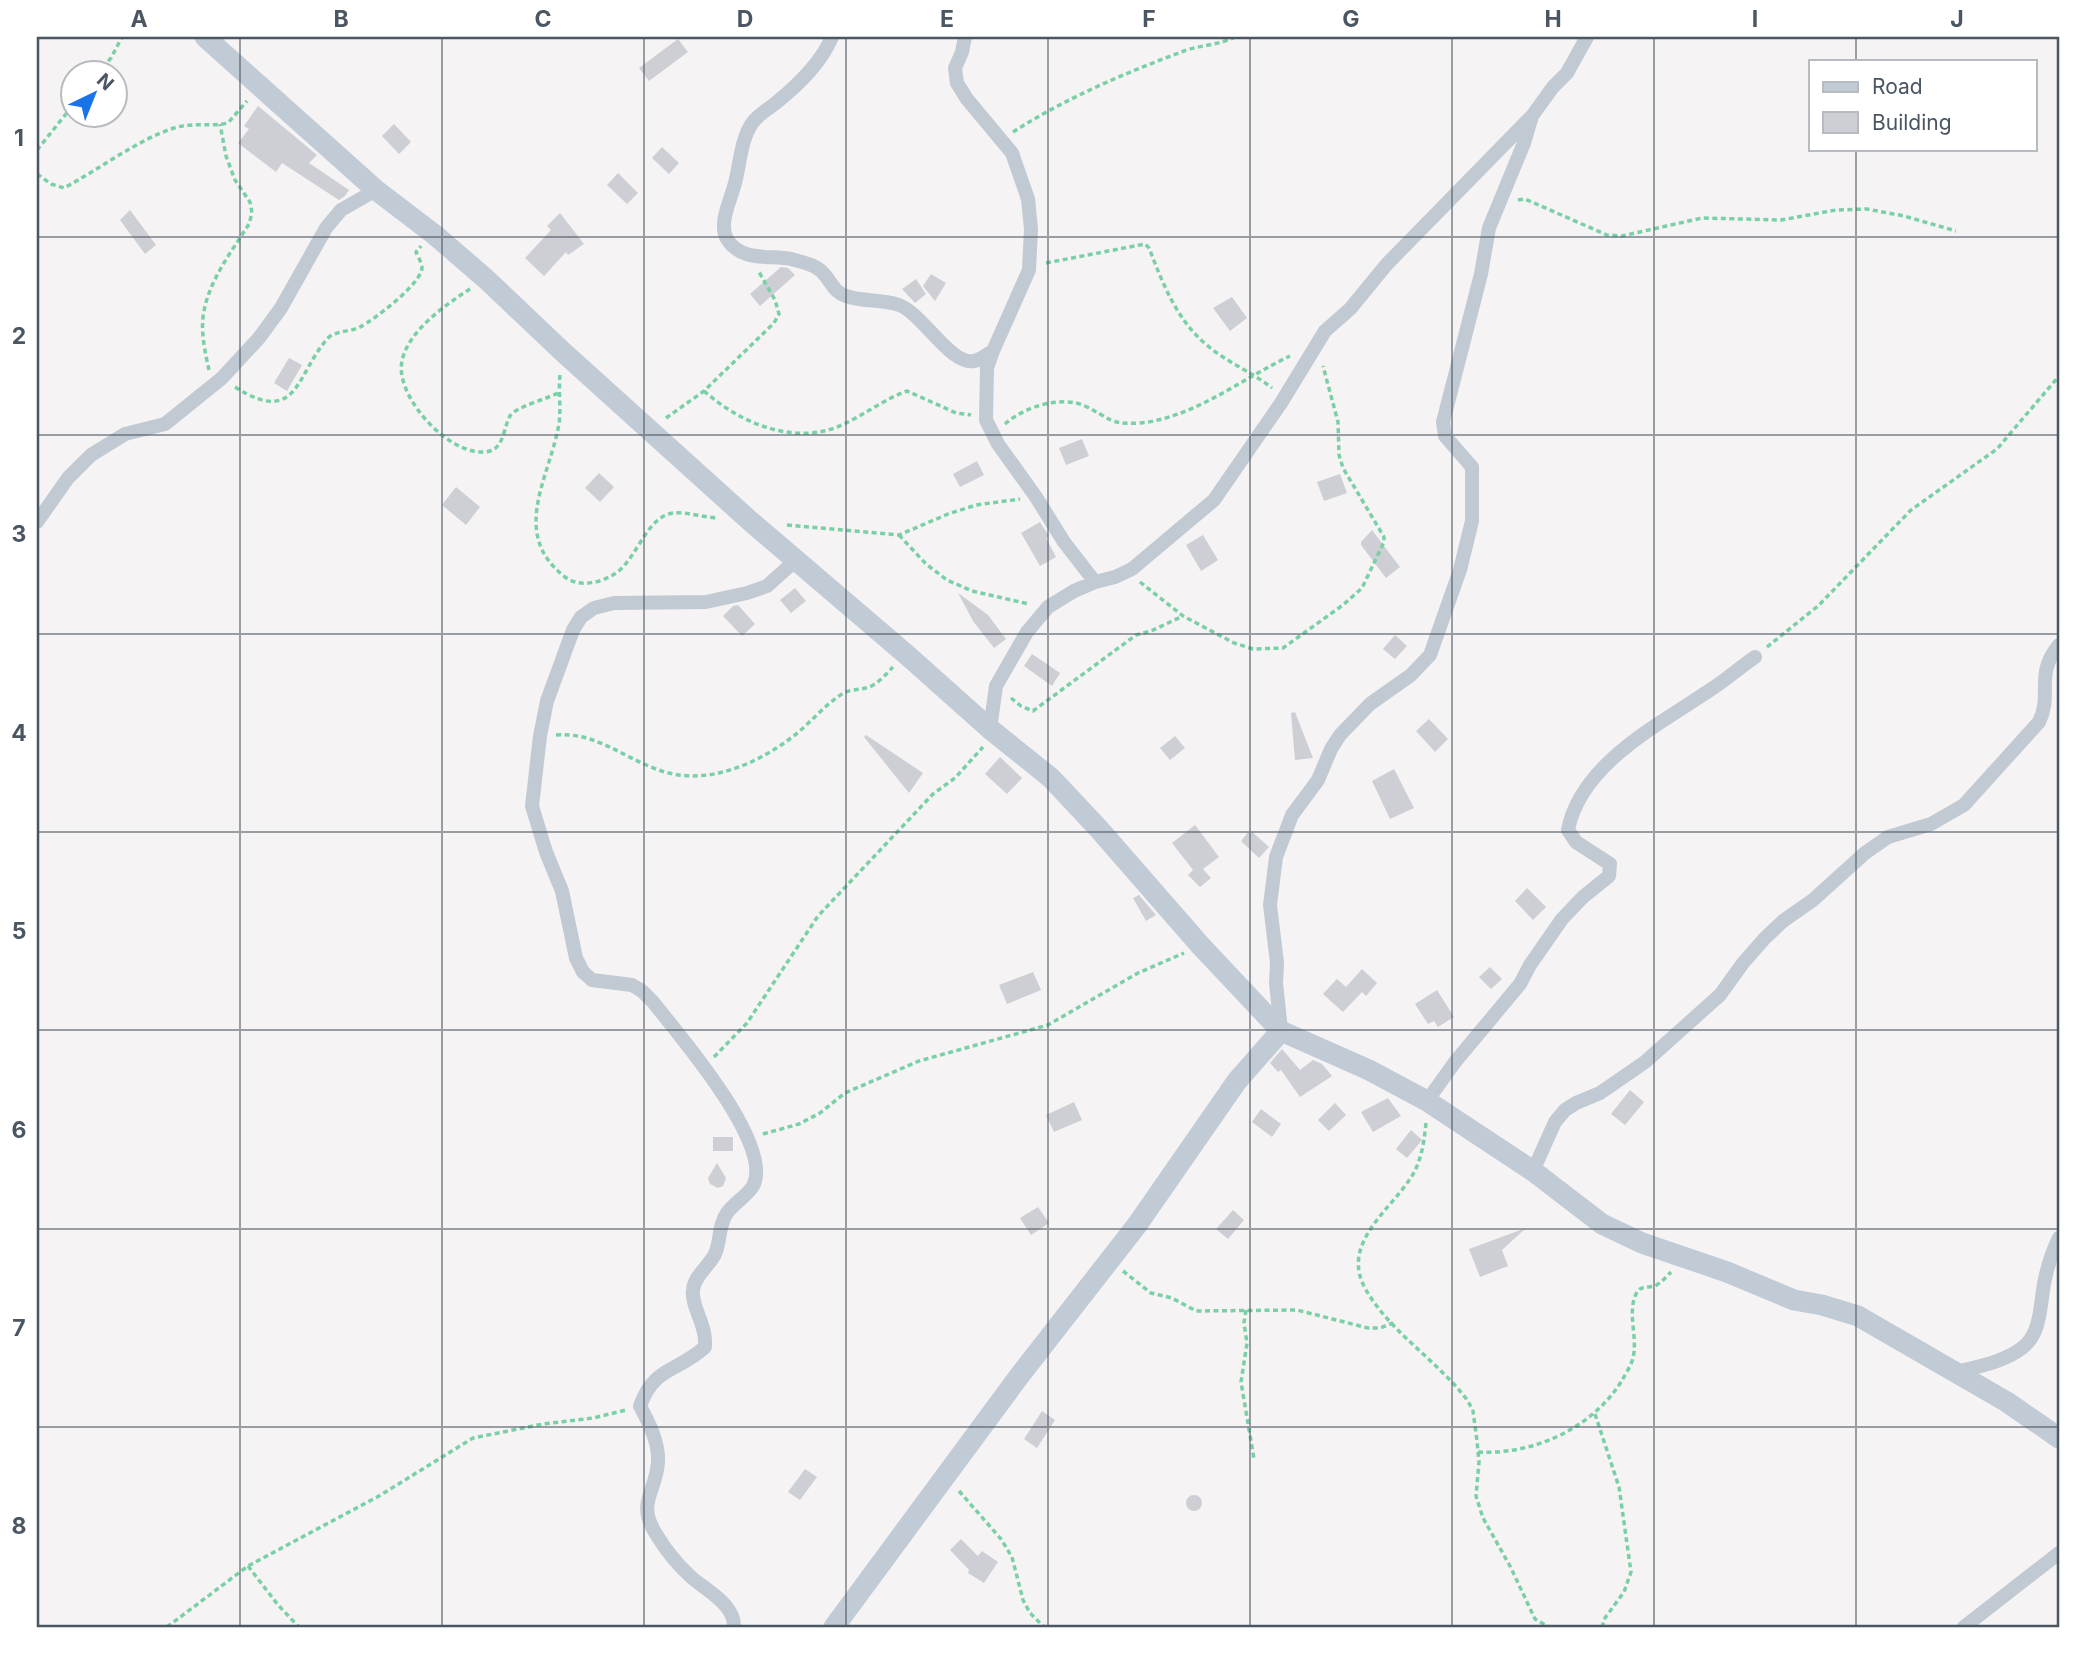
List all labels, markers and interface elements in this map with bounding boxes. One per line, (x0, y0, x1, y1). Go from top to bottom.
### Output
text: A (130, 5, 148, 33)
text: B (333, 5, 349, 33)
text: C (534, 5, 552, 33)
text: D (737, 5, 753, 33)
text: E (940, 5, 954, 33)
text: F (1142, 5, 1156, 33)
text: G (1342, 5, 1360, 33)
text: H (1544, 5, 1562, 33)
text: I (1752, 5, 1758, 33)
text: J (1950, 5, 1964, 33)
north arrow (60, 60, 130, 130)
legend (1809, 60, 2036, 150)
text: N (92, 69, 118, 95)
text: Road (1872, 74, 1923, 99)
text: Building (1872, 110, 1952, 135)
text: 1 (14, 124, 24, 152)
text: 2 (12, 322, 26, 350)
text: 3 (12, 520, 26, 548)
text: 4 (11, 719, 27, 747)
text: 5 (12, 917, 26, 945)
text: 6 (12, 1116, 26, 1144)
text: 7 (12, 1314, 26, 1342)
text: 8 (12, 1512, 26, 1540)

